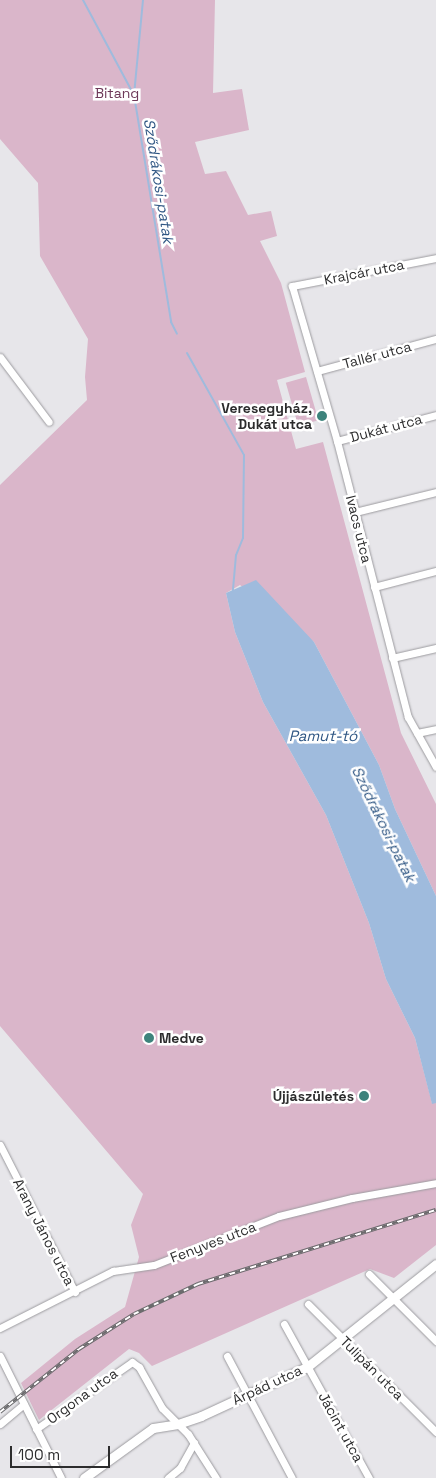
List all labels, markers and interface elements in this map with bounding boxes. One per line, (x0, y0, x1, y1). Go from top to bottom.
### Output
park label: Bitang (95, 85, 139, 101)
water label: Sződrákosi-patak (140, 117, 178, 245)
street label: Krajcár utca (322, 256, 406, 288)
street label: Tallér utca (341, 338, 413, 372)
place label: Veresegyház, Dukát utca (221, 400, 312, 432)
marker: Veresegyház, Dukát utca (316, 410, 328, 422)
street label: Dukát utca (348, 410, 424, 446)
street label: Ivacs utca (342, 493, 376, 565)
water label: Pamut-tó (289, 727, 357, 745)
water label: Sződrákosi-patak (348, 763, 420, 885)
place label: Medve (159, 1030, 204, 1046)
marker: Medve (143, 1032, 155, 1044)
place label: Újjászületés (273, 1088, 354, 1104)
marker: Újjászületés (358, 1090, 370, 1102)
street label: Arany János utca (10, 1176, 78, 1288)
street label: Fenyves utca (168, 1218, 258, 1266)
street label: Tulipán utca (337, 1333, 407, 1403)
street label: Árpád utca (230, 1362, 304, 1408)
street label: Orgona utca (43, 1365, 121, 1427)
street label: Jácint utca (315, 1389, 367, 1465)
scale bar (12, 1436, 112, 1468)
text: 100 m (18, 1445, 60, 1464)

